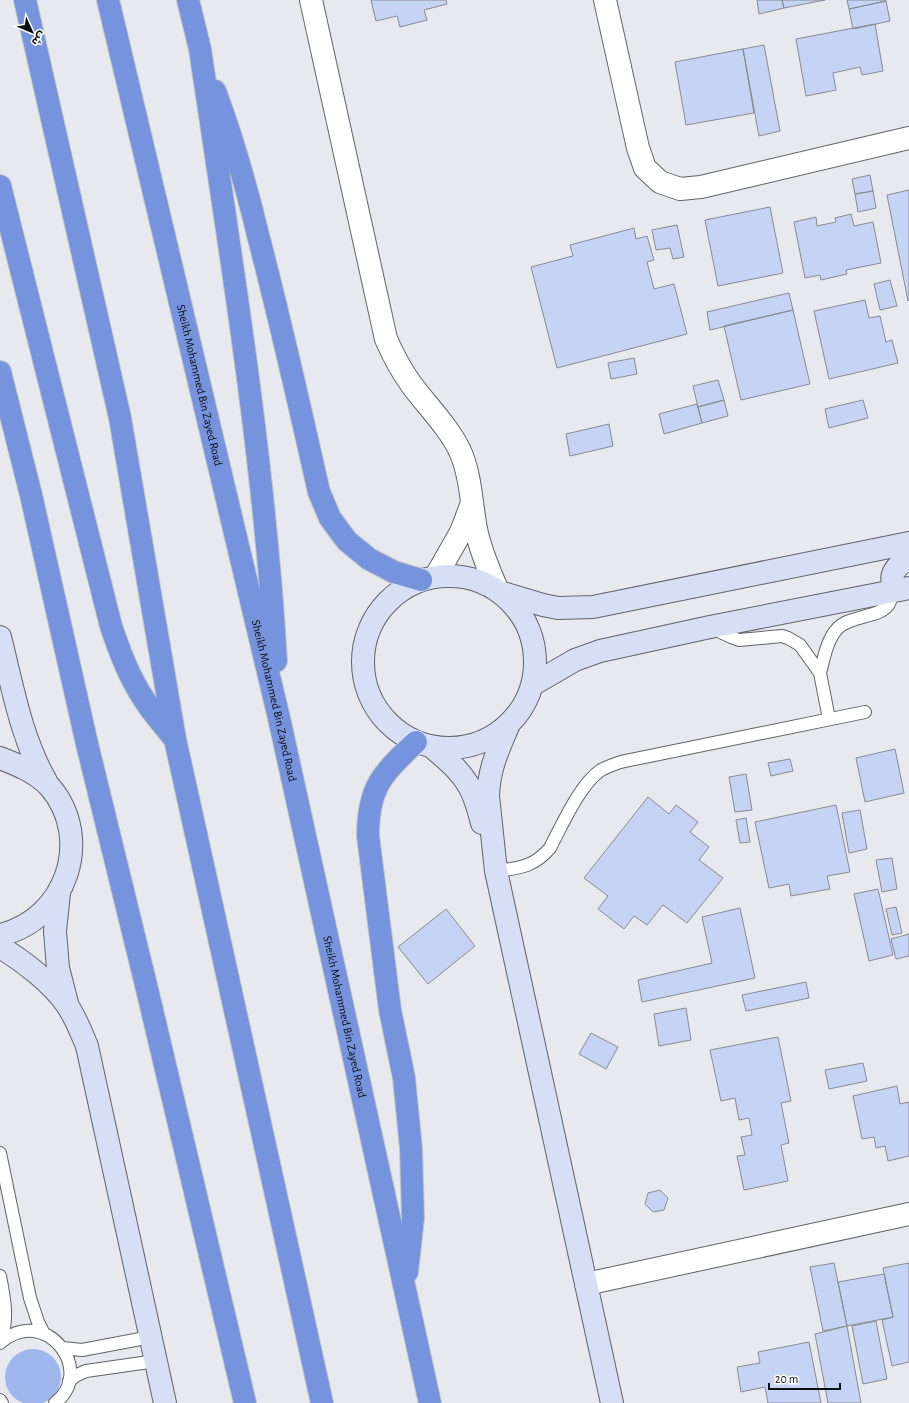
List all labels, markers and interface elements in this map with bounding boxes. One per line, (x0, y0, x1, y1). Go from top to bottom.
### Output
north arrow (12, 12, 52, 52)
text: ش (29, 29, 48, 48)
street label: Sheikh Mohammed Bin Zayed Road (175, 303, 225, 467)
street label: Sheikh Mohammed Bin Zayed Road (250, 618, 299, 782)
street label: Sheikh Mohammed Bin Zayed Road (321, 935, 369, 1099)
scale bar (769, 1365, 840, 1391)
text: 20 m (775, 1373, 798, 1385)

